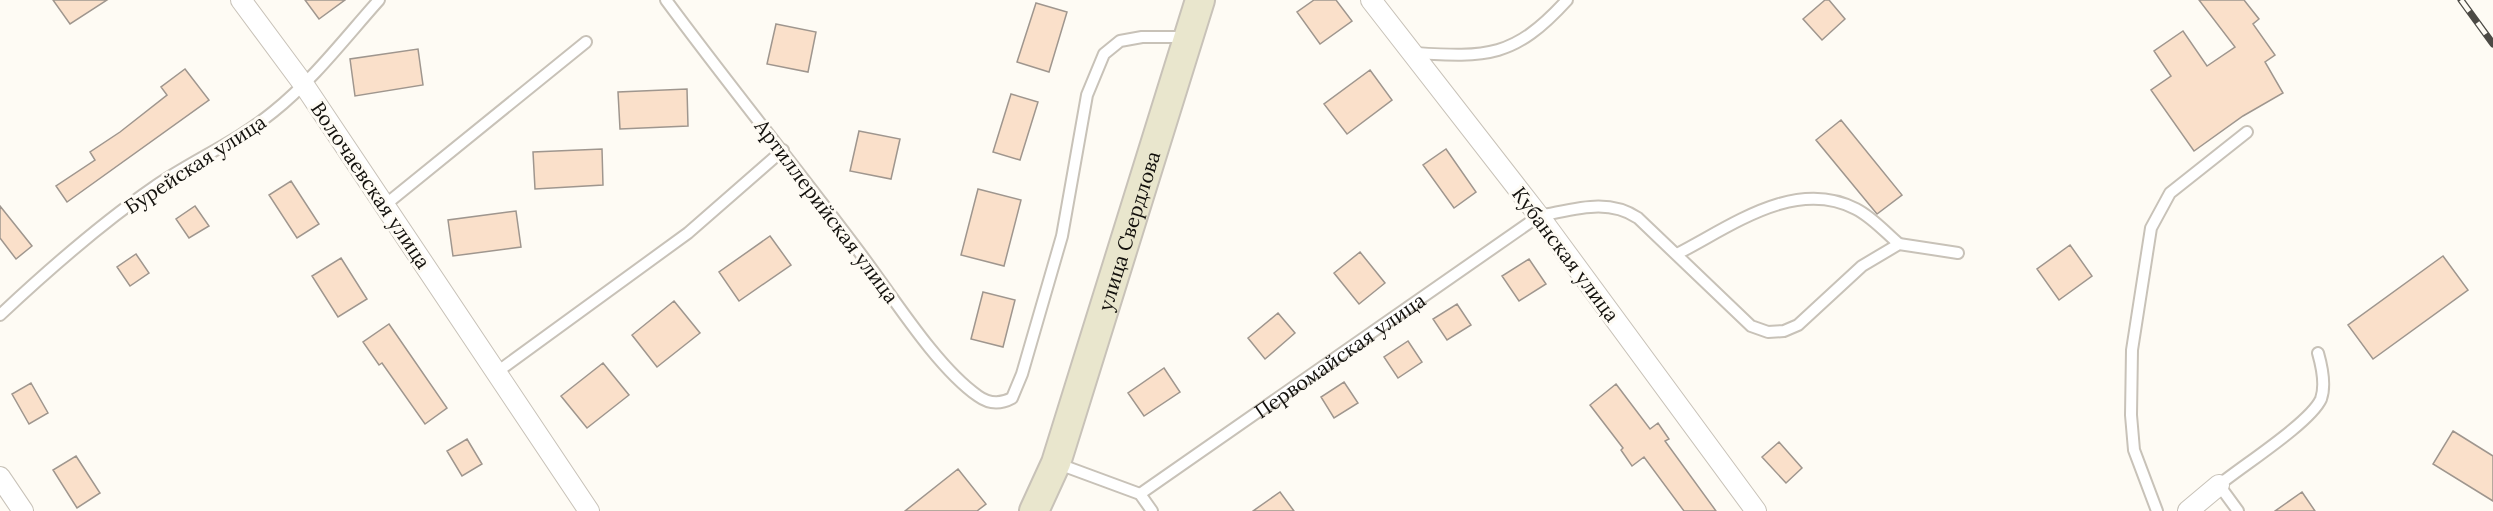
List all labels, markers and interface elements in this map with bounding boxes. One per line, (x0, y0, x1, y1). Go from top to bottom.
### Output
street label: Волочаевская улица (306, 97, 436, 273)
street label: Бурейская улица (120, 109, 270, 219)
street label: Артиллерийская улица (749, 113, 904, 308)
street label: улица Свердлова (1092, 148, 1165, 314)
street label: Кубанская улица (1507, 182, 1625, 326)
street label: Первомайская улица (1249, 287, 1430, 423)

